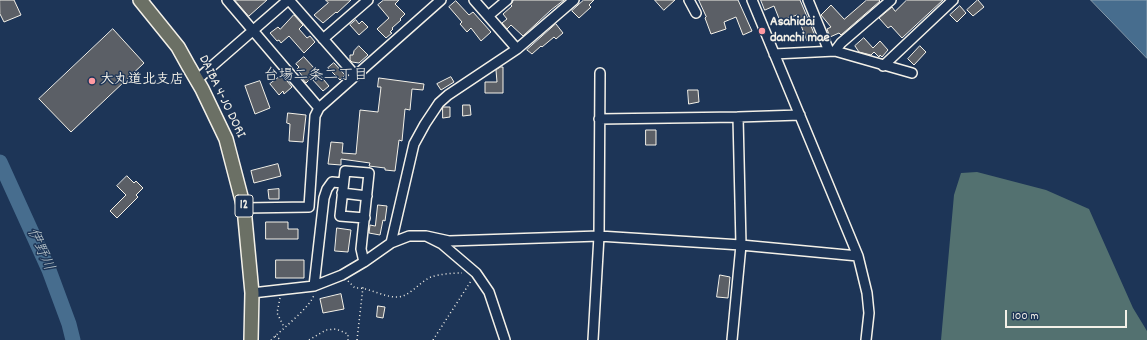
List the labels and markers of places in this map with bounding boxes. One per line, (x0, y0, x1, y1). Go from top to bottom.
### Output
place label: Asahidai danchi mae (770, 15, 830, 48)
marker: Asahidai danchi mae (757, 26, 767, 36)
place label: 大丸道北支店 (100, 73, 184, 89)
marker: 大丸道北支店 (87, 76, 97, 86)

